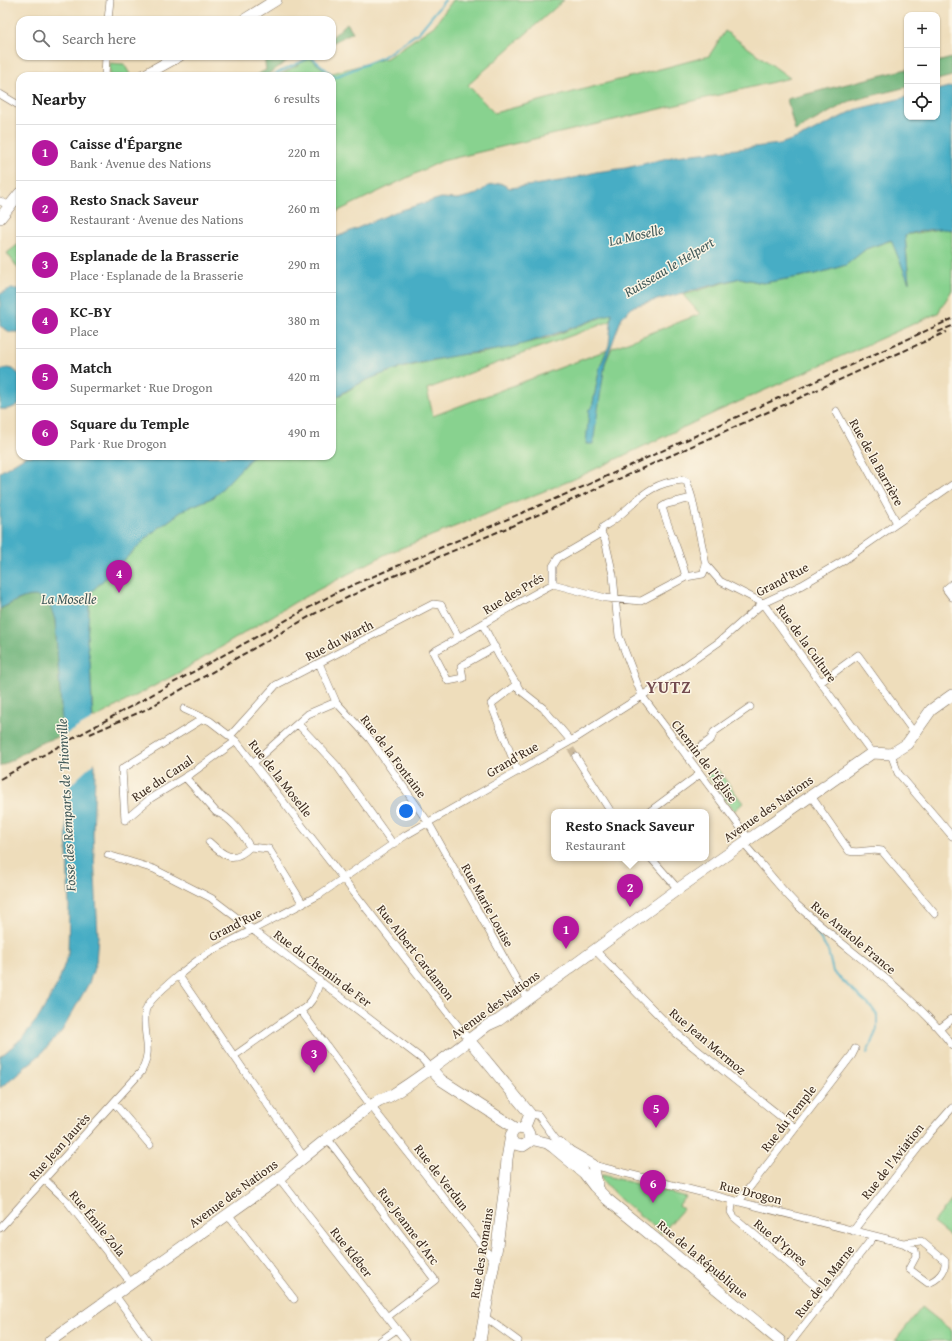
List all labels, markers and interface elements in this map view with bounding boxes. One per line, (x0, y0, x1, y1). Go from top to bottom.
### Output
map controls (904, 12, 940, 120)
button: + (904, 12, 940, 48)
search box (16, 16, 336, 60)
icon: search (30, 27, 52, 49)
text: Search here (62, 28, 136, 49)
button: − (904, 48, 940, 84)
button: locate (904, 84, 940, 120)
text: Nearby (32, 86, 86, 111)
text: 6 results (274, 89, 320, 108)
text: Caisse d'Épargne (70, 133, 182, 154)
text: 1 (42, 143, 48, 162)
text: 220 m (288, 143, 320, 162)
text: Bank · Avenue des Nations (70, 154, 211, 173)
text: Resto Snack Saveur (70, 189, 199, 210)
text: 2 (42, 199, 48, 218)
text: 260 m (288, 199, 320, 218)
text: Restaurant · Avenue des Nations (70, 210, 244, 229)
water label: La Moselle (606, 219, 666, 251)
water label: Ruisseau le Helpert (619, 232, 718, 302)
text: Esplanade de la Brasserie (70, 245, 239, 266)
text: 3 (42, 255, 48, 274)
text: 290 m (288, 255, 320, 274)
text: Place · Esplanade de la Brasserie (70, 266, 243, 285)
text: KC-BY (70, 301, 112, 322)
text: 4 (42, 311, 48, 330)
text: 380 m (288, 311, 320, 330)
text: Place (70, 322, 99, 341)
text: Match (70, 357, 112, 378)
text: 5 (42, 367, 48, 386)
text: 420 m (288, 367, 320, 386)
text: Supermarket · Rue Drogon (70, 378, 212, 397)
text: Square du Temple (70, 413, 189, 434)
street label: Rue de la Barrière (845, 415, 908, 509)
text: 6 (42, 423, 48, 442)
text: 490 m (288, 423, 320, 442)
text: Park · Rue Drogon (70, 434, 167, 453)
street label: Grand'Rue (753, 558, 812, 601)
pin: 4 (106, 560, 132, 593)
street label: Rue des Prés (479, 568, 547, 619)
water label: La Moselle (40, 589, 97, 609)
street label: Rue de la Culture (772, 600, 842, 686)
street label: Rue du Warth (302, 615, 377, 666)
district label: YUTZ (646, 674, 692, 699)
street label: Rue de la Fontaine (356, 711, 431, 802)
street label: Chemin de l'Église (667, 716, 742, 807)
water label: Fosse des Remparts de Thionville (51, 718, 81, 893)
street label: Rue de la Moselle (244, 735, 317, 821)
street label: Grand'Rue (483, 737, 542, 782)
street label: Rue du Canal (128, 751, 197, 806)
street label: Avenue des Nations (719, 770, 817, 847)
your location (396, 801, 416, 821)
popup (551, 809, 709, 861)
text: Resto Snack Saveur (566, 815, 694, 836)
text: Restaurant (566, 836, 626, 855)
street label: Rue Marie Louise (457, 860, 518, 951)
pin: 2 (617, 874, 643, 907)
street label: Rue Anatole France (807, 896, 900, 979)
street label: Rue Albert Cardamon (372, 900, 459, 1005)
street label: Grand'Rue (205, 903, 265, 946)
pin: 1 (553, 916, 579, 949)
street label: Rue du Chemin de Fer (270, 925, 376, 1012)
street label: Avenue des Nations (447, 966, 544, 1043)
street label: Rue Jean Mermoz (665, 1004, 750, 1079)
pin: 3 (301, 1040, 327, 1073)
street label: Rue du Temple (756, 1081, 821, 1156)
pin: 5 (643, 1095, 669, 1128)
street label: Rue Jean Jaurès (24, 1109, 94, 1184)
street label: Rue de l'Aviation (857, 1119, 929, 1203)
street label: Rue de Verdun (410, 1140, 474, 1215)
street label: Avenue des Nations (185, 1155, 282, 1232)
pin: 6 (640, 1170, 666, 1203)
street label: Rue Drogon (718, 1176, 785, 1210)
street label: Rue Jeanne d'Arc (373, 1184, 444, 1269)
street label: Rue Émile Zola (65, 1186, 131, 1261)
street label: Rue des Romains (465, 1206, 498, 1300)
street label: Rue d'Ypres (750, 1214, 812, 1271)
street label: Rue de la République (653, 1216, 752, 1303)
street label: Rue Kléber (326, 1223, 378, 1282)
street label: Rue de la Marne (790, 1241, 859, 1322)

